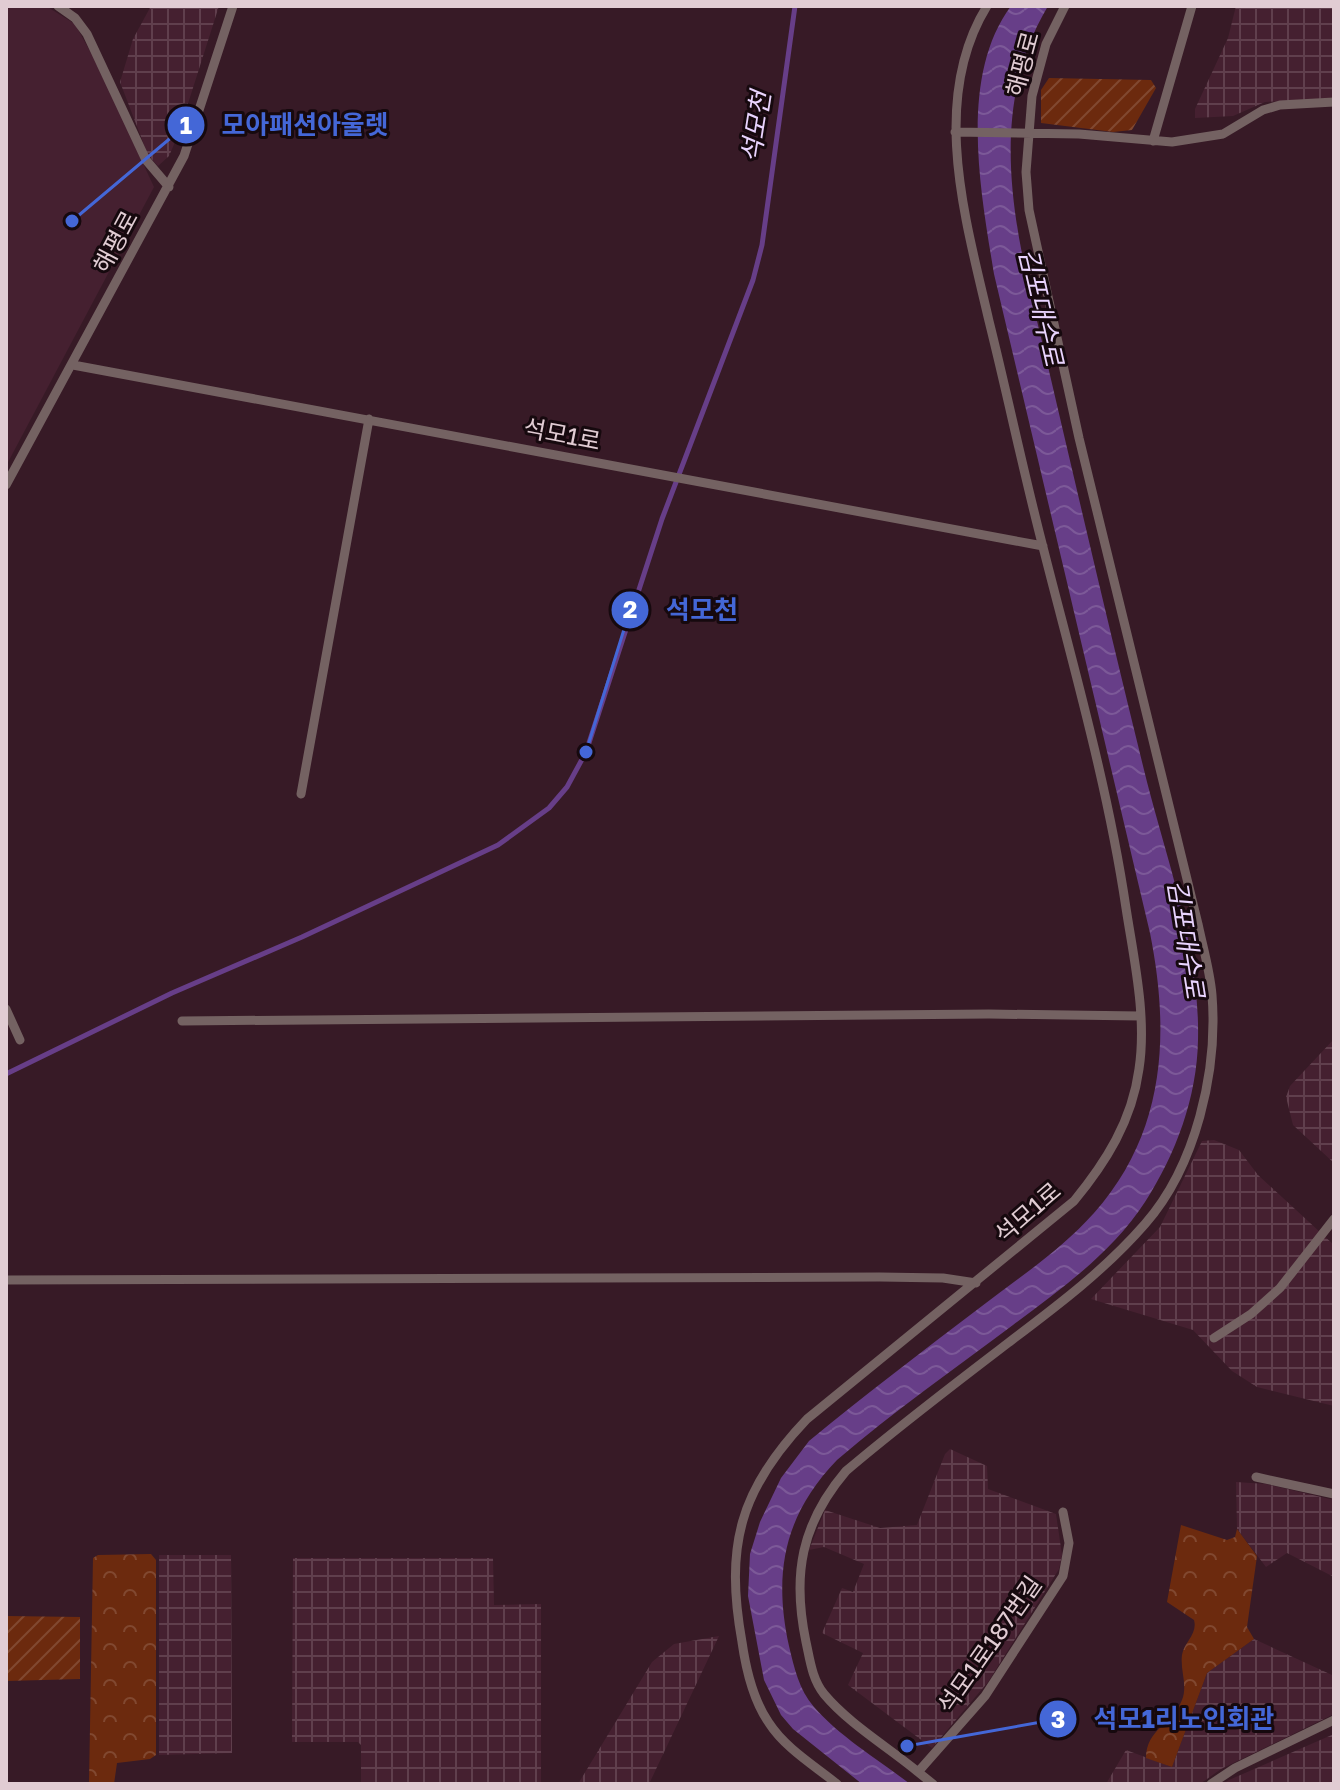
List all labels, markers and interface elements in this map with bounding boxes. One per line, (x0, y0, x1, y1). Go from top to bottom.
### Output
street label: 해평로 (999, 28, 1044, 99)
water label: 석모천 (735, 86, 777, 165)
callout: 모아패션아울렛 (166, 100, 405, 150)
text: 모아패션아울렛 (221, 109, 389, 140)
text: 1 (180, 110, 192, 139)
street label: 해평로 (86, 205, 143, 277)
water label: 김포대수로 (1013, 245, 1070, 370)
street label: 석모1로 (521, 412, 603, 455)
callout: 석모천 (610, 585, 754, 635)
text: 2 (623, 594, 637, 623)
text: 석모천 (666, 594, 738, 625)
water label: 김포대수로 (1162, 877, 1211, 1001)
street label: 석모1로 (988, 1175, 1066, 1248)
street label: 석모1로187번길 (931, 1570, 1047, 1718)
callout: 석모1리노인회관 (1038, 1694, 1291, 1744)
text: 석모1리노인회관 (1094, 1703, 1274, 1734)
text: 3 (1051, 1704, 1065, 1733)

